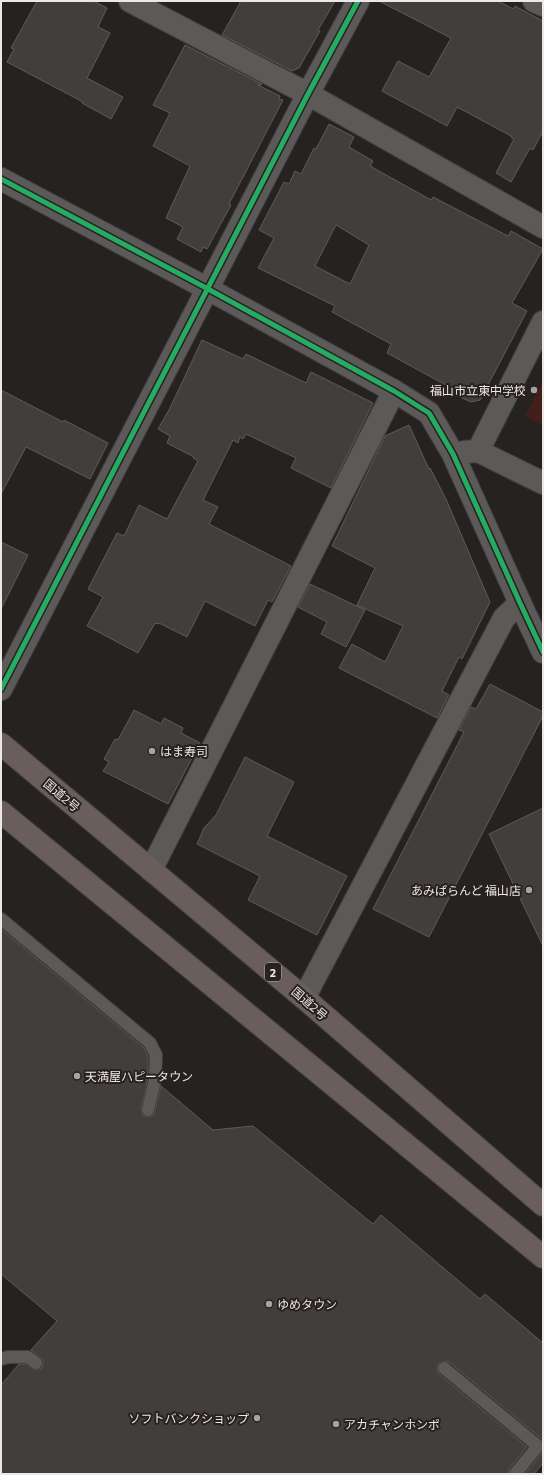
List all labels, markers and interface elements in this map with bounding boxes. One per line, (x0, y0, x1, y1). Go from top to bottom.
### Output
place label: 福山市立東中学校 (430, 383, 526, 397)
marker: 福山市立東中学校 (529, 385, 539, 395)
place label: はま寿司 (160, 744, 208, 758)
marker: はま寿司 (147, 746, 157, 756)
street label: 国道2号 (41, 776, 83, 814)
place label: あみぱらんど 福山店 (411, 883, 521, 897)
marker: あみぱらんど 福山店 (524, 885, 534, 895)
road number: 2 (265, 963, 281, 981)
street label: 国道2号 (289, 984, 331, 1022)
place label: 天満屋ハピータウン (85, 1069, 193, 1083)
marker: 天満屋ハピータウン (72, 1071, 82, 1081)
place label: ゆめタウン (277, 1297, 337, 1311)
marker: ゆめタウン (264, 1299, 274, 1309)
place label: ソフトバンクショップ (128, 1411, 249, 1425)
marker: ソフトバンクショップ (252, 1413, 262, 1423)
place label: アカチャンホンポ (344, 1417, 440, 1431)
marker: アカチャンホンポ (331, 1419, 341, 1429)

